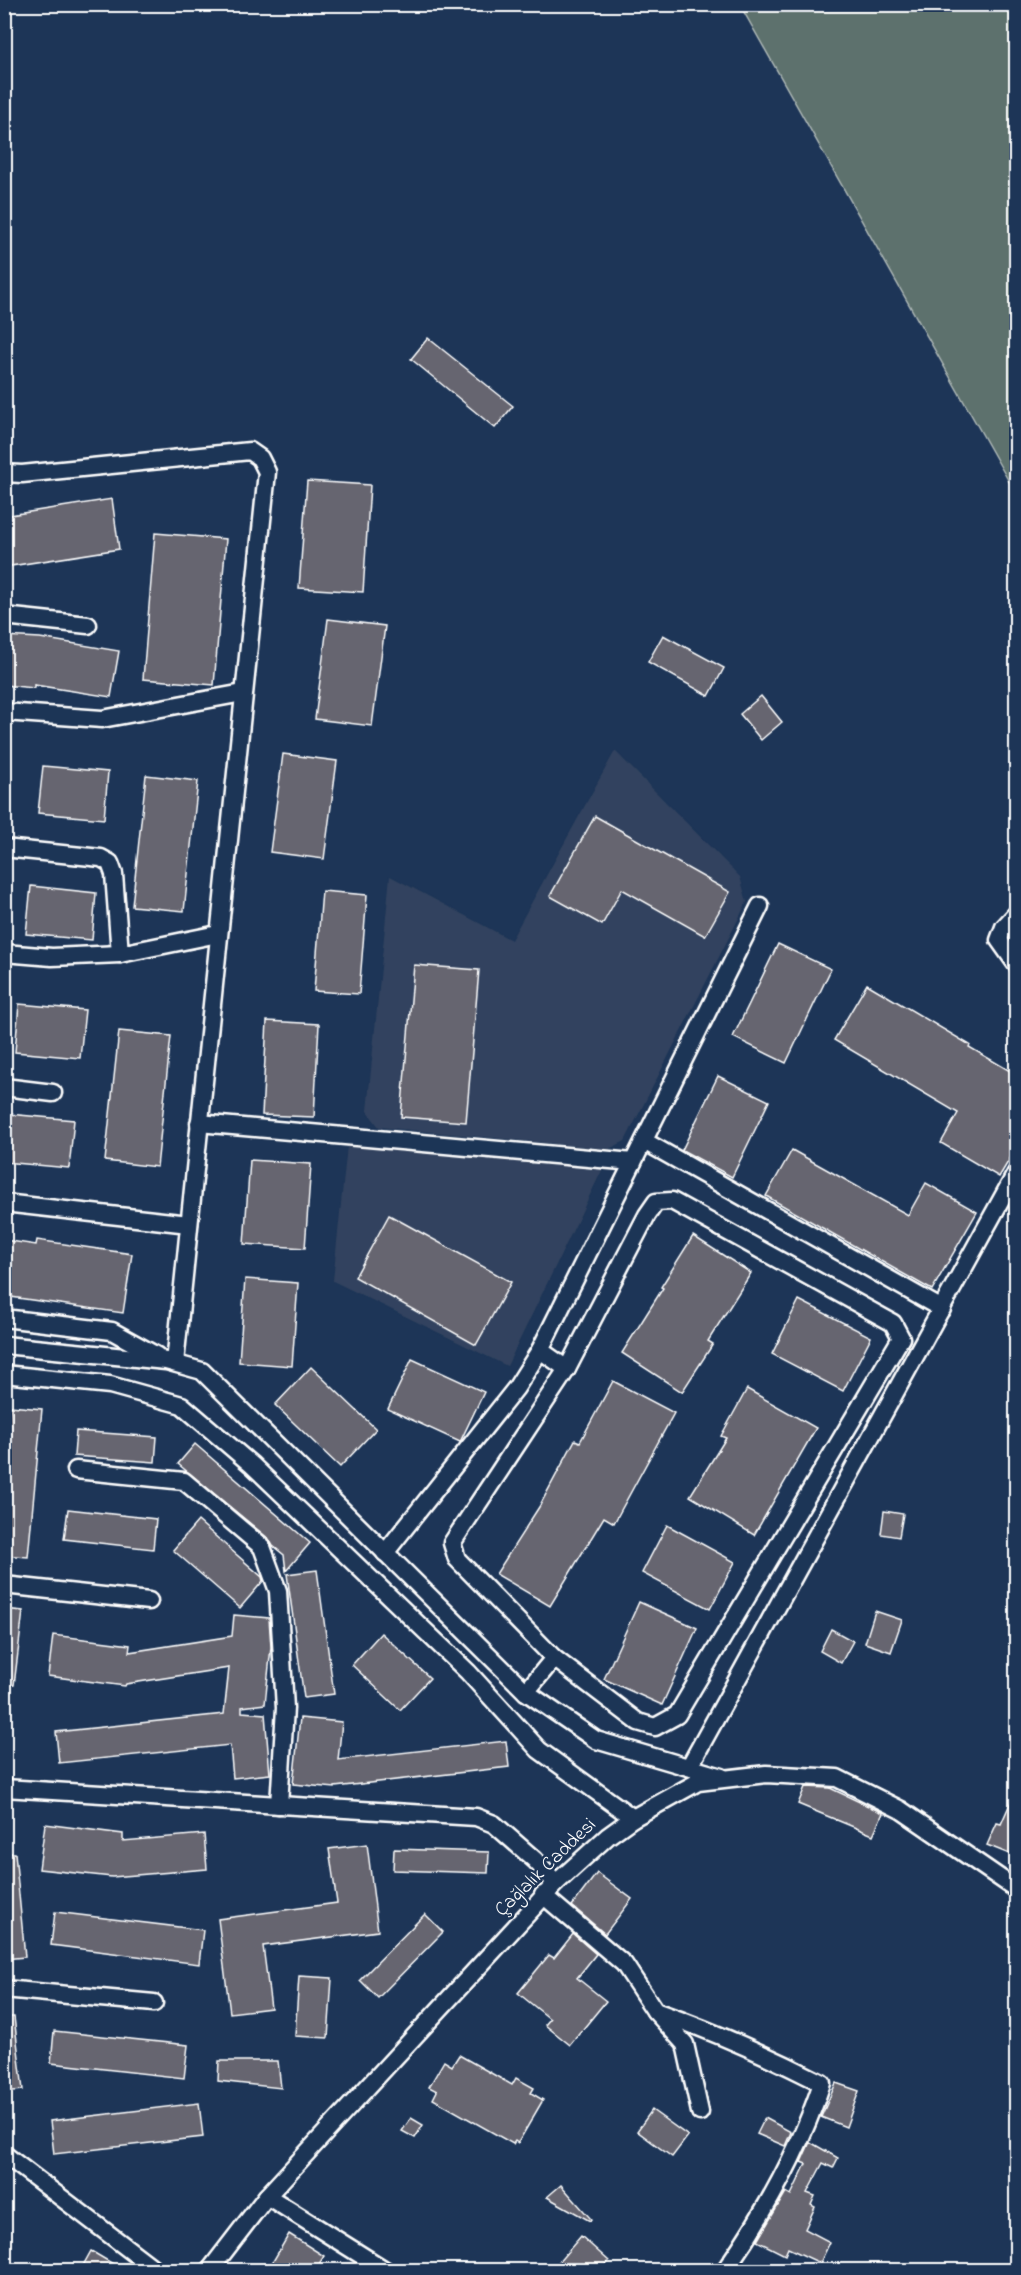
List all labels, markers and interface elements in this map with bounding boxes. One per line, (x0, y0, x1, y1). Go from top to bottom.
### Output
street label: Çağlalık Caddesi (488, 1812, 604, 1925)

